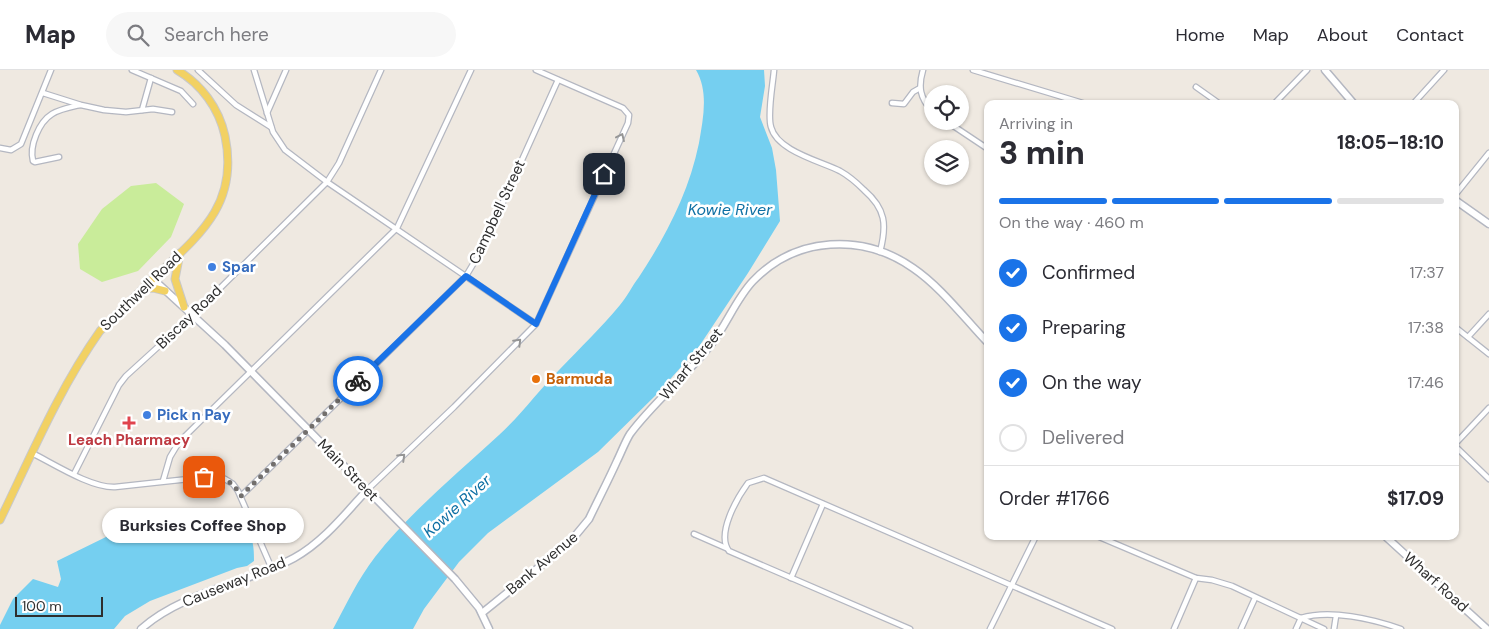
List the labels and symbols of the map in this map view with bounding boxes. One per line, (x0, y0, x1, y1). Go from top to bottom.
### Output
one-way arrow (615, 133, 626, 142)
pin (583, 153, 625, 195)
street label: Campbell Street (464, 157, 530, 267)
water label: Kowie River (688, 199, 773, 220)
street label: Southwell Road (96, 247, 186, 335)
place label: Spar (222, 257, 256, 277)
marker: Spar (206, 261, 218, 273)
street label: Biscay Road (152, 281, 226, 353)
street label: Wharf Street (655, 324, 727, 404)
one-way arrow (512, 339, 521, 348)
courier (333, 356, 383, 406)
place label: Barmuda (546, 369, 612, 389)
marker: Barmuda (530, 373, 542, 385)
place label: Pick n Pay (157, 405, 231, 425)
marker: Pick n Pay (141, 409, 153, 421)
marker: Leach Pharmacy (123, 417, 135, 429)
place label: Leach Pharmacy (68, 430, 190, 450)
street label: Main Street (313, 434, 383, 506)
one-way arrow (397, 453, 406, 462)
pin (183, 456, 225, 498)
water label: Kowie River (419, 469, 496, 542)
callout: Burksies Coffee Shop (103, 507, 305, 542)
street label: Bank Avenue (502, 527, 582, 599)
street label: Wharf Road (1399, 548, 1473, 616)
street label: Causeway Road (179, 552, 289, 612)
scale bar (15, 594, 102, 617)

